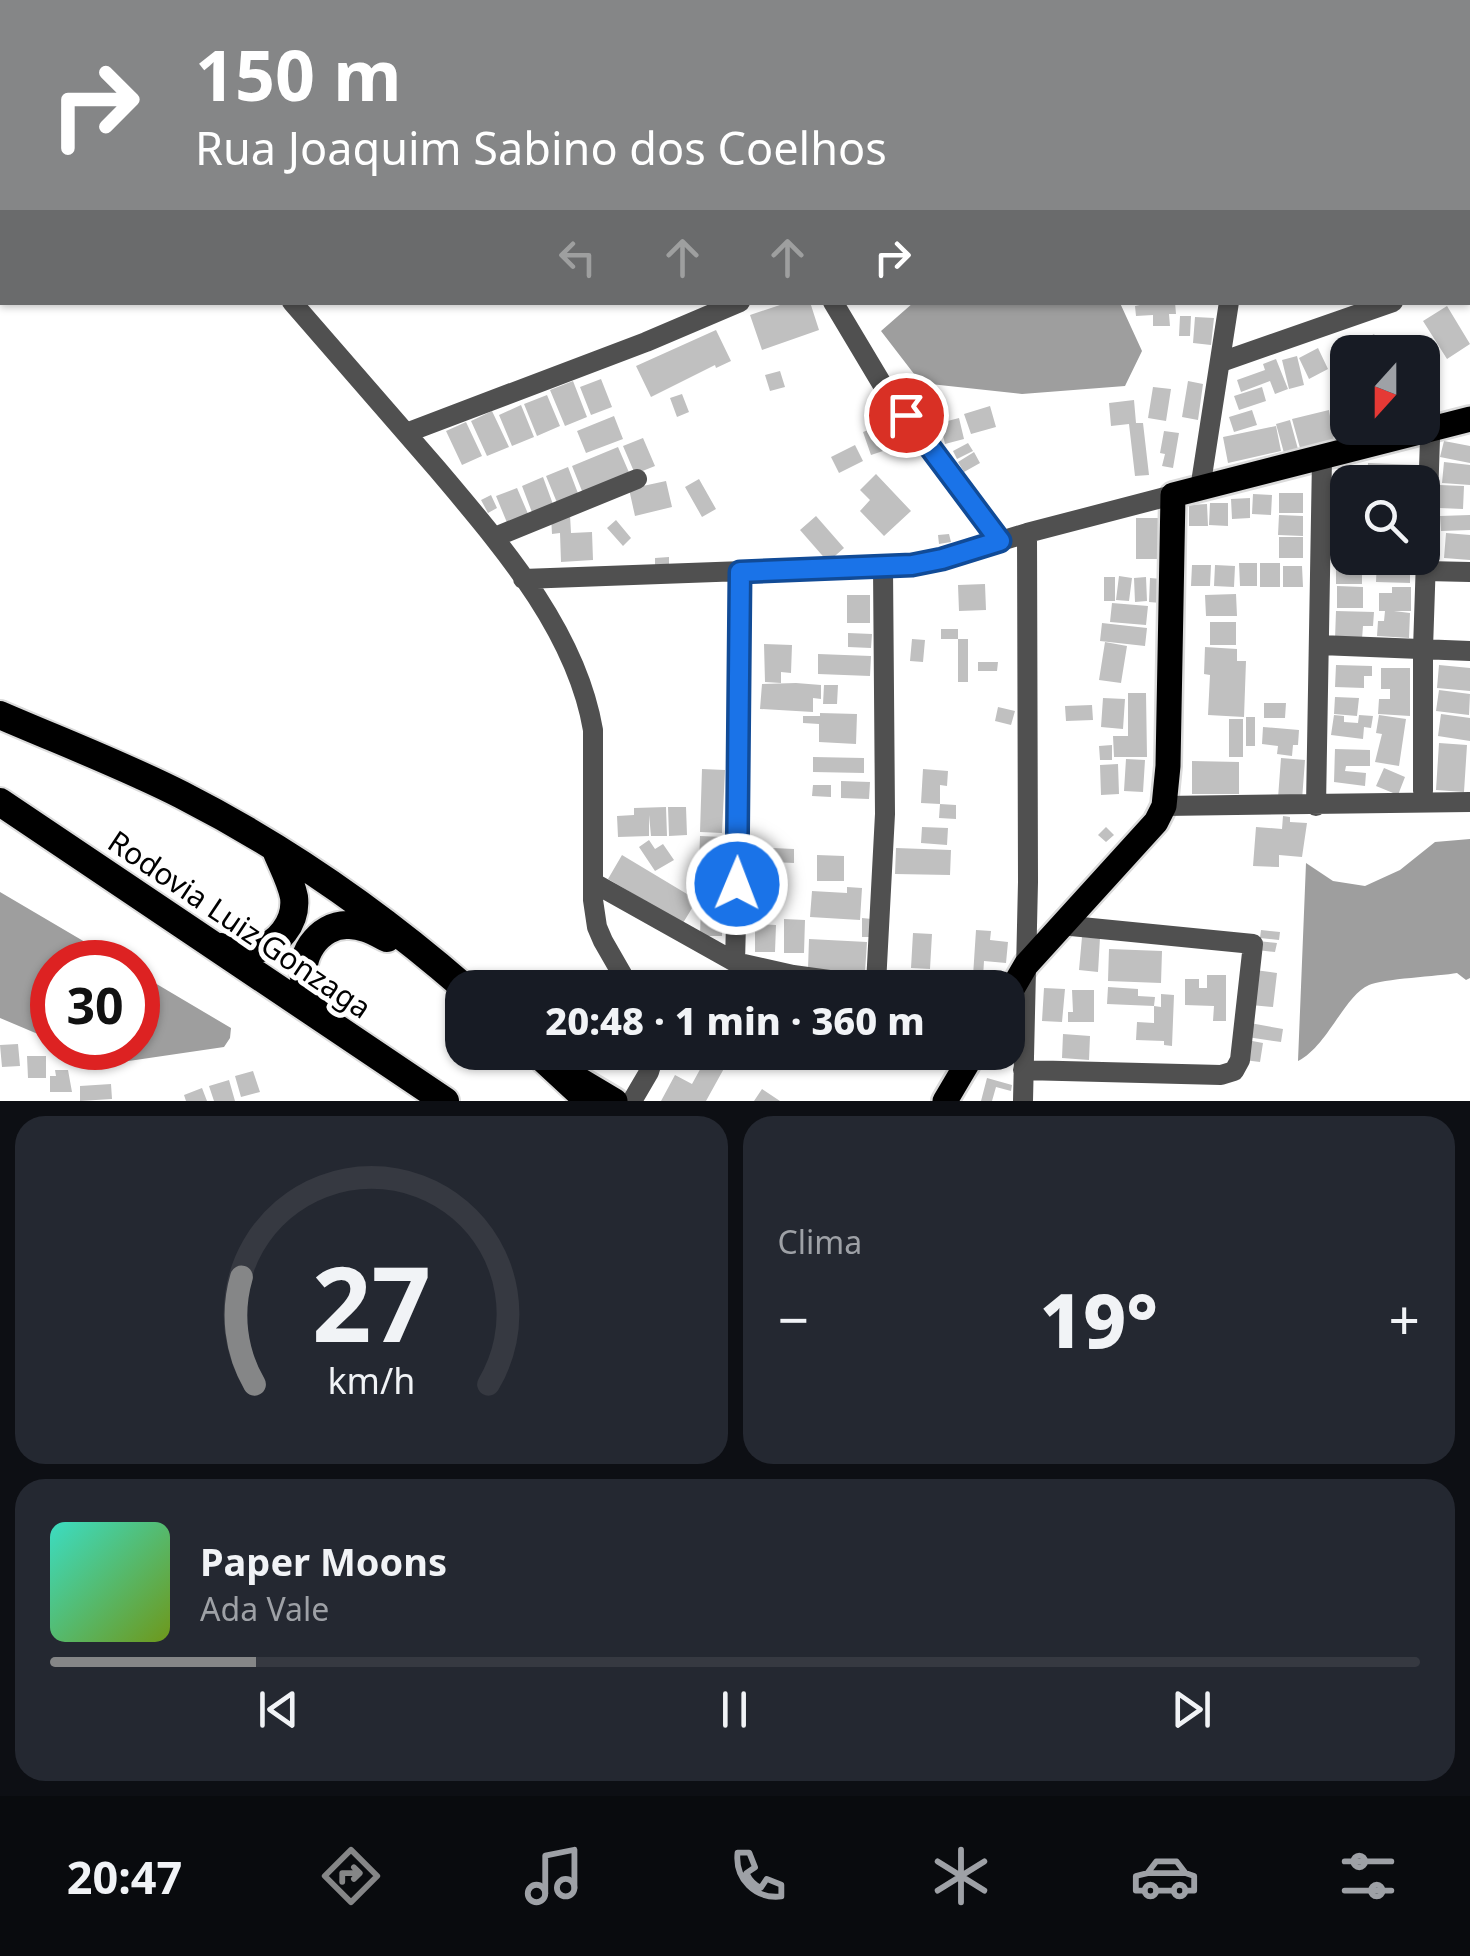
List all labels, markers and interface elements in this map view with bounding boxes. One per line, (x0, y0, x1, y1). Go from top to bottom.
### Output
text: 150 m (195, 26, 402, 122)
icon: right (30, 40, 160, 170)
text: Rua Joaquim Sabino dos Coelhos (195, 117, 887, 178)
icon: left (550, 230, 605, 285)
icon: ahead (655, 230, 710, 285)
icon: ahead (760, 230, 815, 285)
icon: right (865, 230, 920, 285)
north arrow (1330, 335, 1440, 445)
map controls (1330, 335, 1440, 575)
pin (864, 373, 949, 458)
icon: arrive (879, 388, 934, 443)
button: search (1330, 465, 1440, 575)
street label: Rodovia Luiz Gonzaga (100, 821, 380, 1027)
position arrow (685, 832, 789, 936)
speed limit sign: 30 (30, 940, 160, 1070)
text: 20:48 · 1 min · 360 m (545, 994, 925, 1046)
text: Clima (778, 1220, 862, 1263)
text: 27 (312, 1231, 431, 1372)
text: 19° (1040, 1268, 1158, 1370)
text: − (778, 1281, 809, 1356)
text: + (1389, 1281, 1420, 1356)
text: km/h (327, 1356, 415, 1404)
text: Paper Moons (200, 1535, 447, 1587)
text: Ada Vale (200, 1587, 329, 1630)
icon: previous (251, 1682, 306, 1737)
icon: pause (707, 1682, 762, 1737)
icon: next (1164, 1682, 1219, 1737)
icon: directions (316, 1841, 386, 1911)
icon: music (519, 1841, 589, 1911)
icon: phone (723, 1841, 793, 1911)
icon: climate (926, 1841, 996, 1911)
icon: car (1130, 1841, 1200, 1911)
icon: filters (1333, 1841, 1403, 1911)
text: 20:47 (67, 1846, 182, 1907)

